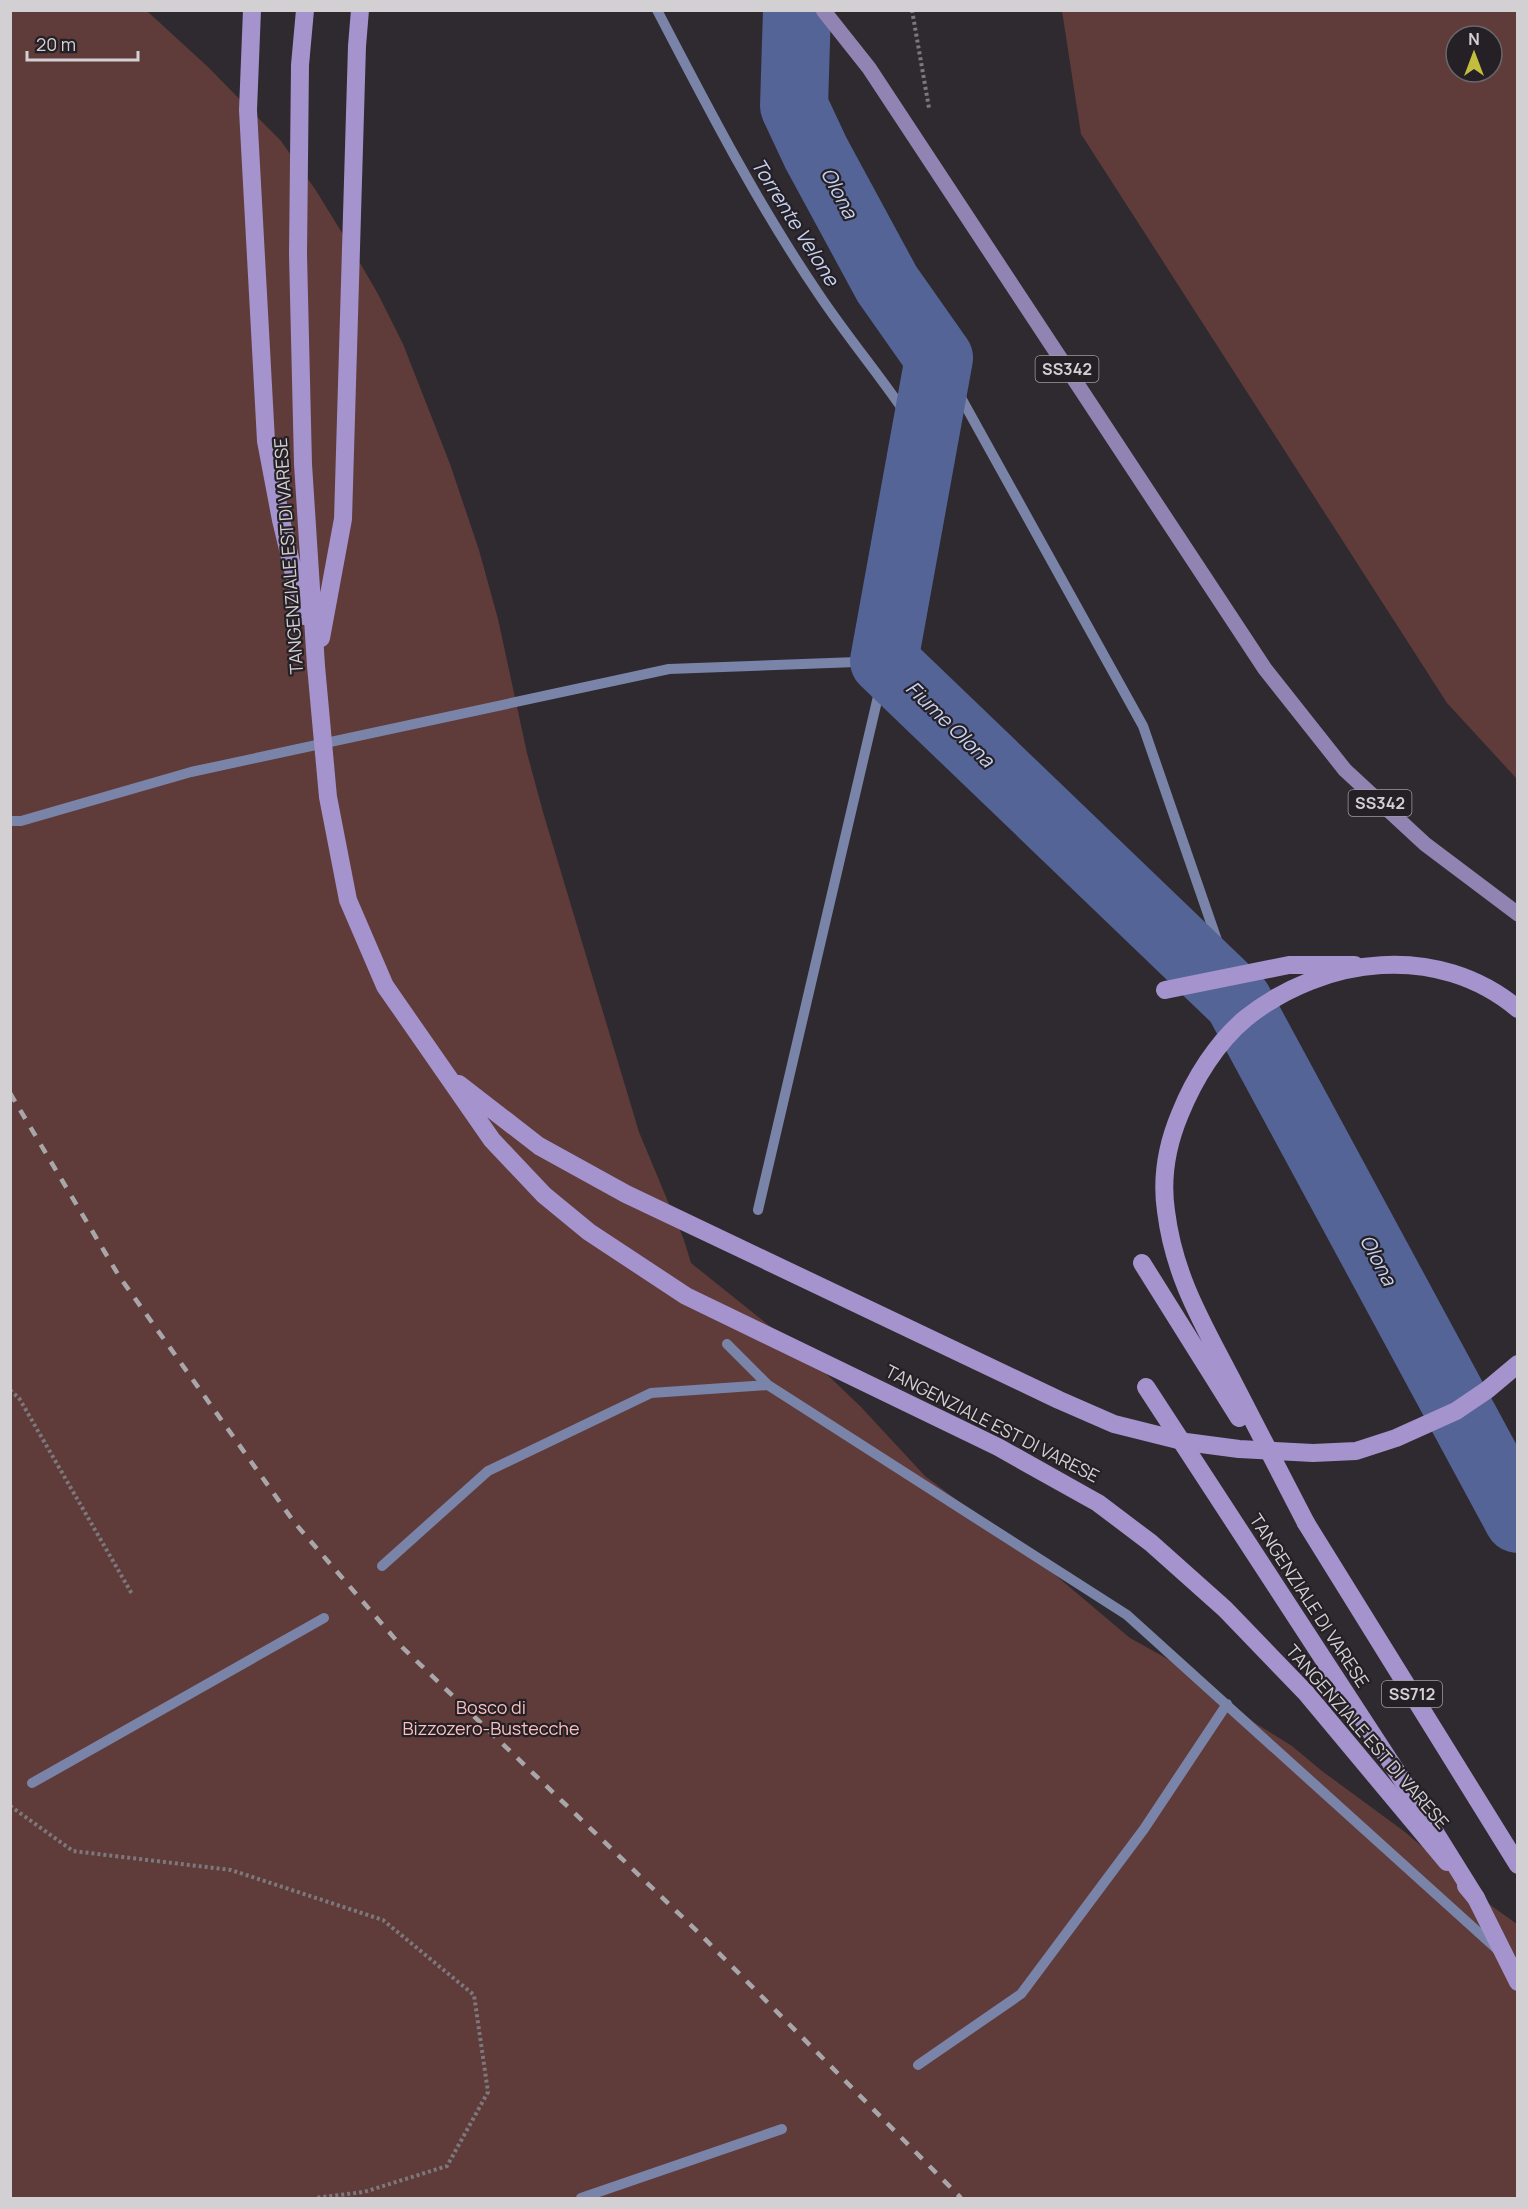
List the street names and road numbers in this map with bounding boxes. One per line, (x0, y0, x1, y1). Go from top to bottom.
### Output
road number: SS342 (1036, 356, 1098, 382)
street label: TANGENZIALE EST DI VARESE (268, 437, 308, 675)
road number: SS342 (1348, 790, 1412, 816)
street label: TANGENZIALE EST DI VARESE (881, 1359, 1104, 1488)
street label: TANGENZIALE DI VARESE (1245, 1509, 1375, 1692)
street label: TANGENZIALE EST DI VARESE (1281, 1639, 1455, 1834)
road number: SS712 (1382, 1681, 1442, 1707)

